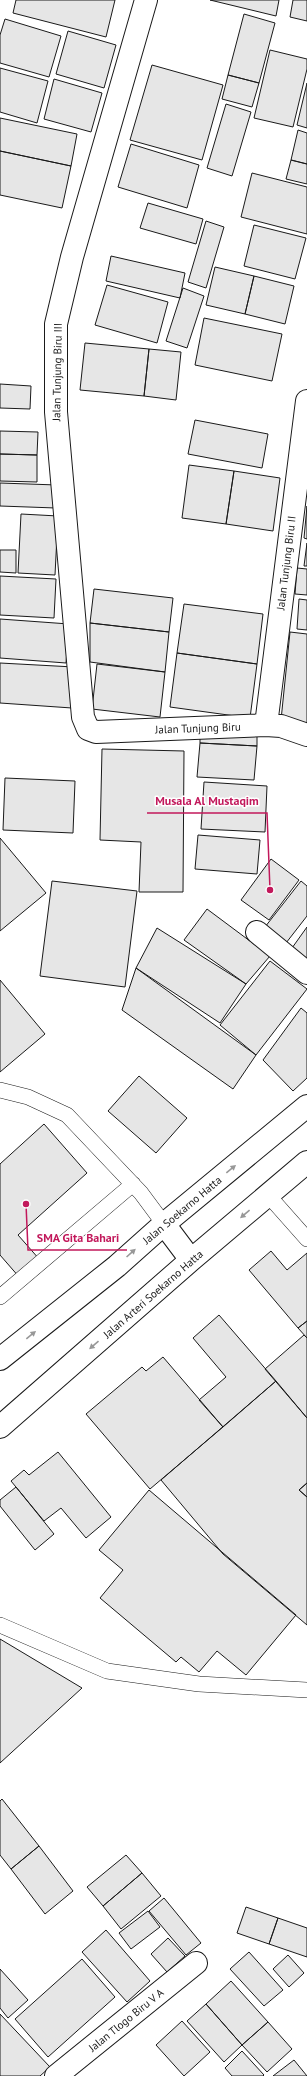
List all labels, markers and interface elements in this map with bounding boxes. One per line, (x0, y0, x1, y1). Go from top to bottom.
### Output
street label: Jalan Tunjung Biru III (49, 323, 65, 422)
street label: Jalan Tunjung Biru II (273, 515, 299, 612)
street label: Jalan Tunjung Biru (154, 720, 241, 737)
callout: Musala Al Mustaqim (147, 789, 267, 813)
text: Musala Al Mustaqim (155, 793, 259, 808)
one-way arrow (225, 1165, 236, 1174)
street label: Jalan Soekarno Hatta (139, 1173, 224, 1248)
one-way arrow (240, 1210, 250, 1219)
callout: SMA Gita Bahari (28, 1226, 127, 1250)
text: SMA Gita Bahari (37, 1230, 119, 1245)
street label: Jalan Arteri Soekarno Hatta (99, 1247, 206, 1342)
one-way arrow (127, 1249, 136, 1258)
one-way arrow (25, 1331, 36, 1339)
one-way arrow (88, 1341, 99, 1350)
street label: Jalan Tlogo Biru V A (85, 1985, 167, 2055)

